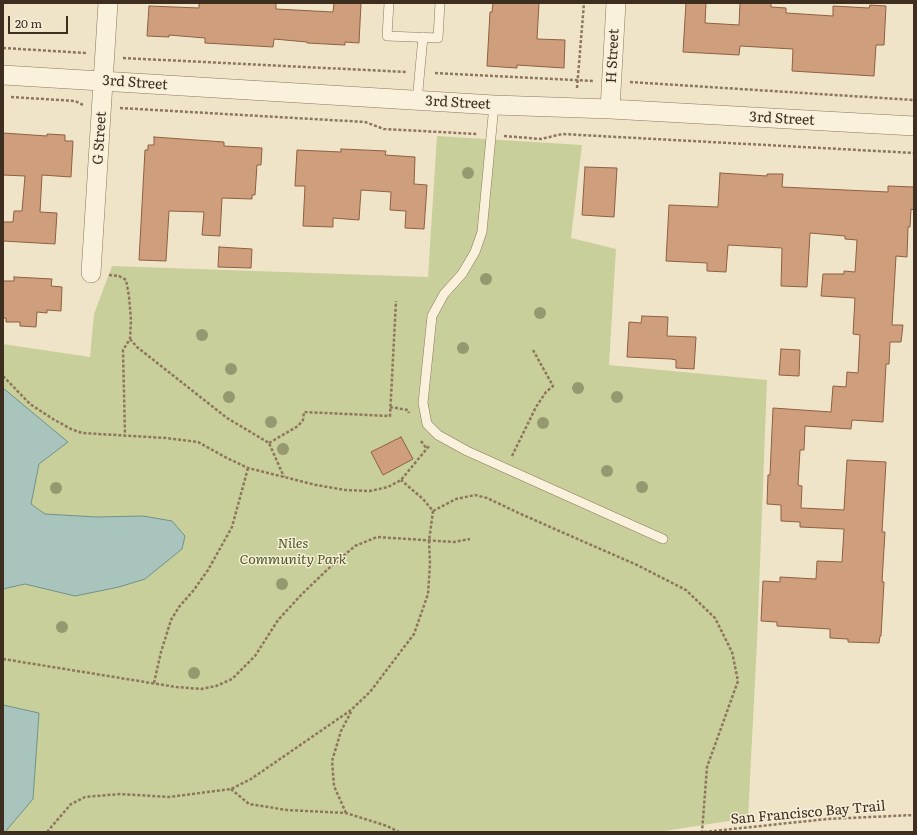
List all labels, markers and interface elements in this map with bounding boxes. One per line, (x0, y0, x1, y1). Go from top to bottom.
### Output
scale bar (10, 8, 70, 34)
text: 20 m (15, 14, 42, 32)
street label: H Street (603, 28, 623, 84)
street label: 3rd Street (102, 72, 168, 94)
street label: 3rd Street (425, 93, 491, 113)
street label: 3rd Street (749, 109, 815, 129)
street label: G Street (90, 111, 110, 165)
park label: Niles Community Park (240, 536, 346, 568)
street label: San Francisco Bay Trail (730, 798, 886, 828)

